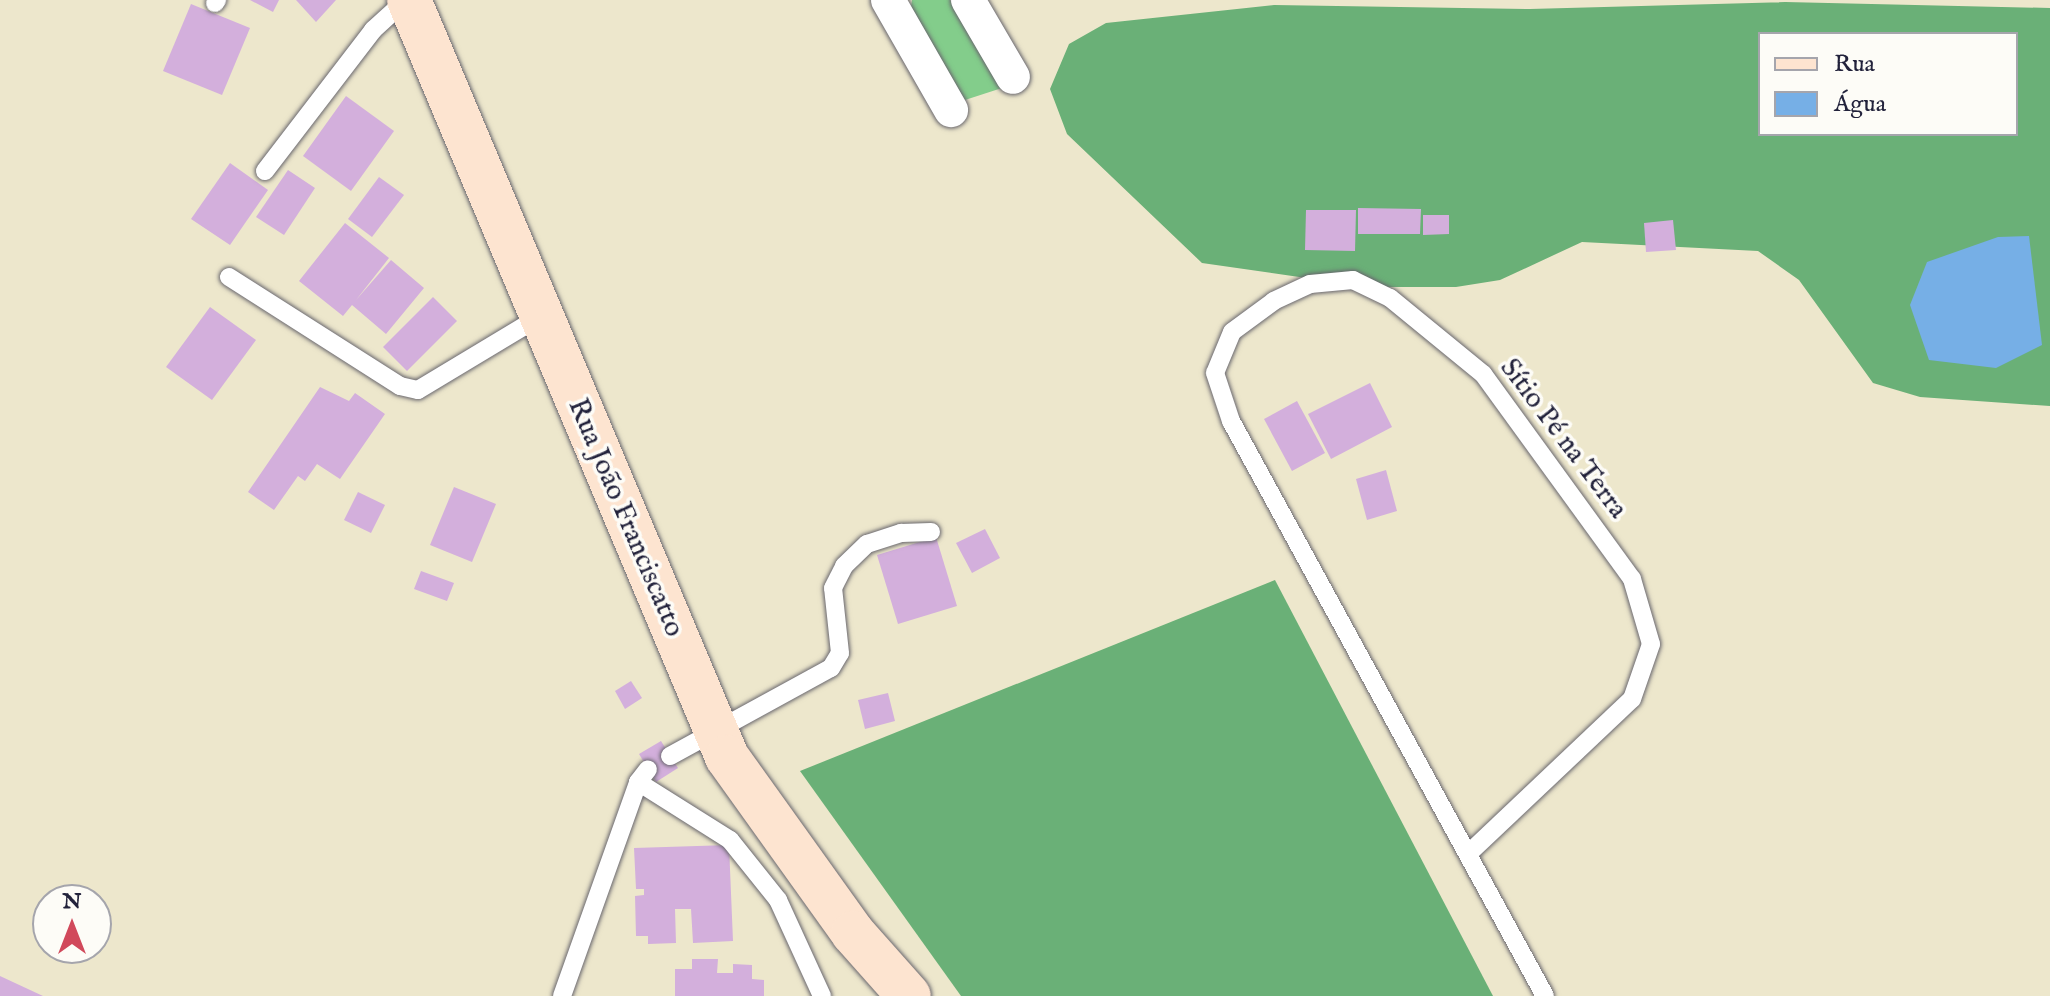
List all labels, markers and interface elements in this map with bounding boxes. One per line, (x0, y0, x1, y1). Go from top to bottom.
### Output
legend (1758, 32, 2018, 136)
text: Rua (1834, 49, 1875, 80)
text: Água (1834, 89, 1886, 120)
street label: Sítio Pé na Terra (1492, 352, 1634, 526)
street label: Rua João Franciscatto (560, 394, 690, 642)
north arrow (32, 884, 112, 964)
text: N (62, 888, 82, 916)

